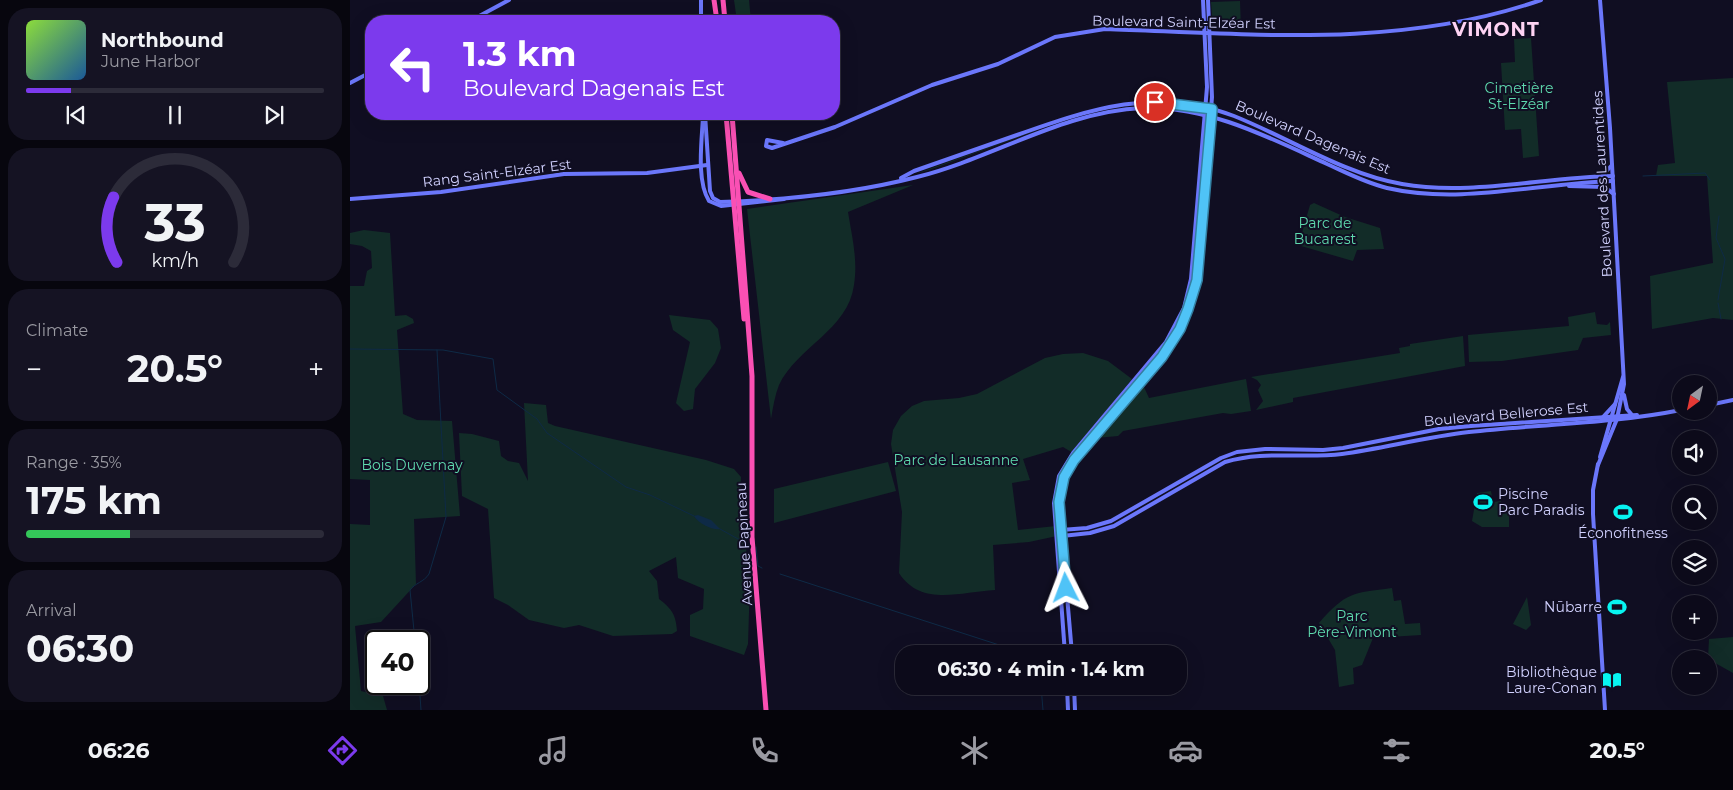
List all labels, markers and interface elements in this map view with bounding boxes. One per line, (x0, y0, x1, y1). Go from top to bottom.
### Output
street label: Boulevard Saint-Elzéar Est (1092, 11, 1276, 33)
district label: VIMONT (1451, 18, 1540, 41)
text: Northbound (101, 29, 224, 52)
text: 1.3 km (463, 32, 576, 75)
icon: left (380, 35, 445, 100)
text: June Harbor (101, 52, 200, 71)
text: Boulevard Dagenais Est (463, 75, 725, 102)
park label: Cimetière St-Elzéar (1485, 79, 1553, 113)
pin (1134, 81, 1176, 123)
icon: arrive (1141, 88, 1169, 116)
street label: Boulevard des Laurentides (1588, 90, 1616, 278)
street label: Boulevard Dagenais Est (1233, 96, 1393, 178)
icon: previous (62, 101, 90, 129)
icon: pause (161, 101, 189, 129)
icon: next (260, 101, 288, 129)
street label: Rang Saint-Elzéar Est (422, 155, 573, 191)
text: 33 (143, 191, 206, 254)
park label: Parc de Bucarest (1294, 214, 1357, 248)
text: km/h (151, 250, 199, 271)
text: Climate (26, 321, 88, 340)
text: 20.5° (127, 345, 223, 392)
text: − (26, 352, 42, 386)
text: + (308, 352, 324, 386)
north arrow (1672, 375, 1718, 420)
map controls (1672, 375, 1717, 695)
street label: Boulevard Bellerose Est (1423, 398, 1589, 430)
button: sound (1672, 430, 1717, 475)
park label: Parc de Lausanne (893, 451, 1019, 469)
text: Range · 35% (26, 453, 122, 472)
park label: Bois Duvernay (362, 456, 463, 474)
text: 175 km (26, 477, 162, 524)
street label: Avenue Papineau (732, 482, 756, 606)
place label: Piscine Parc Paradis (1498, 485, 1585, 519)
button: search (1672, 485, 1717, 530)
sports icon: Piscine Parc Paradis (1472, 491, 1494, 513)
sports icon: Éconofitness (1612, 501, 1634, 523)
place label: Éconofitness (1578, 524, 1668, 542)
button: layers (1672, 540, 1717, 585)
position arrow (1039, 561, 1091, 613)
button: + (1672, 595, 1717, 640)
sports icon: Nūbarre (1606, 596, 1628, 618)
place label: Nūbarre (1544, 598, 1602, 616)
text: Arrival (26, 601, 76, 620)
park label: Parc Père-Vimont (1307, 607, 1397, 641)
text: 06:30 (26, 625, 134, 672)
speed limit sign: 40 (365, 630, 430, 695)
button: − (1672, 650, 1717, 695)
text: 06:30 · 4 min · 1.4 km (937, 658, 1145, 681)
place label: Bibliothèque Laure-Conan (1506, 663, 1597, 697)
library icon: Bibliothèque Laure-Conan (1601, 669, 1623, 691)
icon: directions (325, 733, 360, 768)
icon: music (536, 733, 571, 768)
icon: phone (747, 733, 782, 768)
icon: climate (957, 733, 992, 768)
icon: car (1168, 733, 1203, 768)
icon: filters (1379, 733, 1414, 768)
text: 06:26 (88, 737, 150, 764)
text: 20.5° (1589, 737, 1645, 764)

